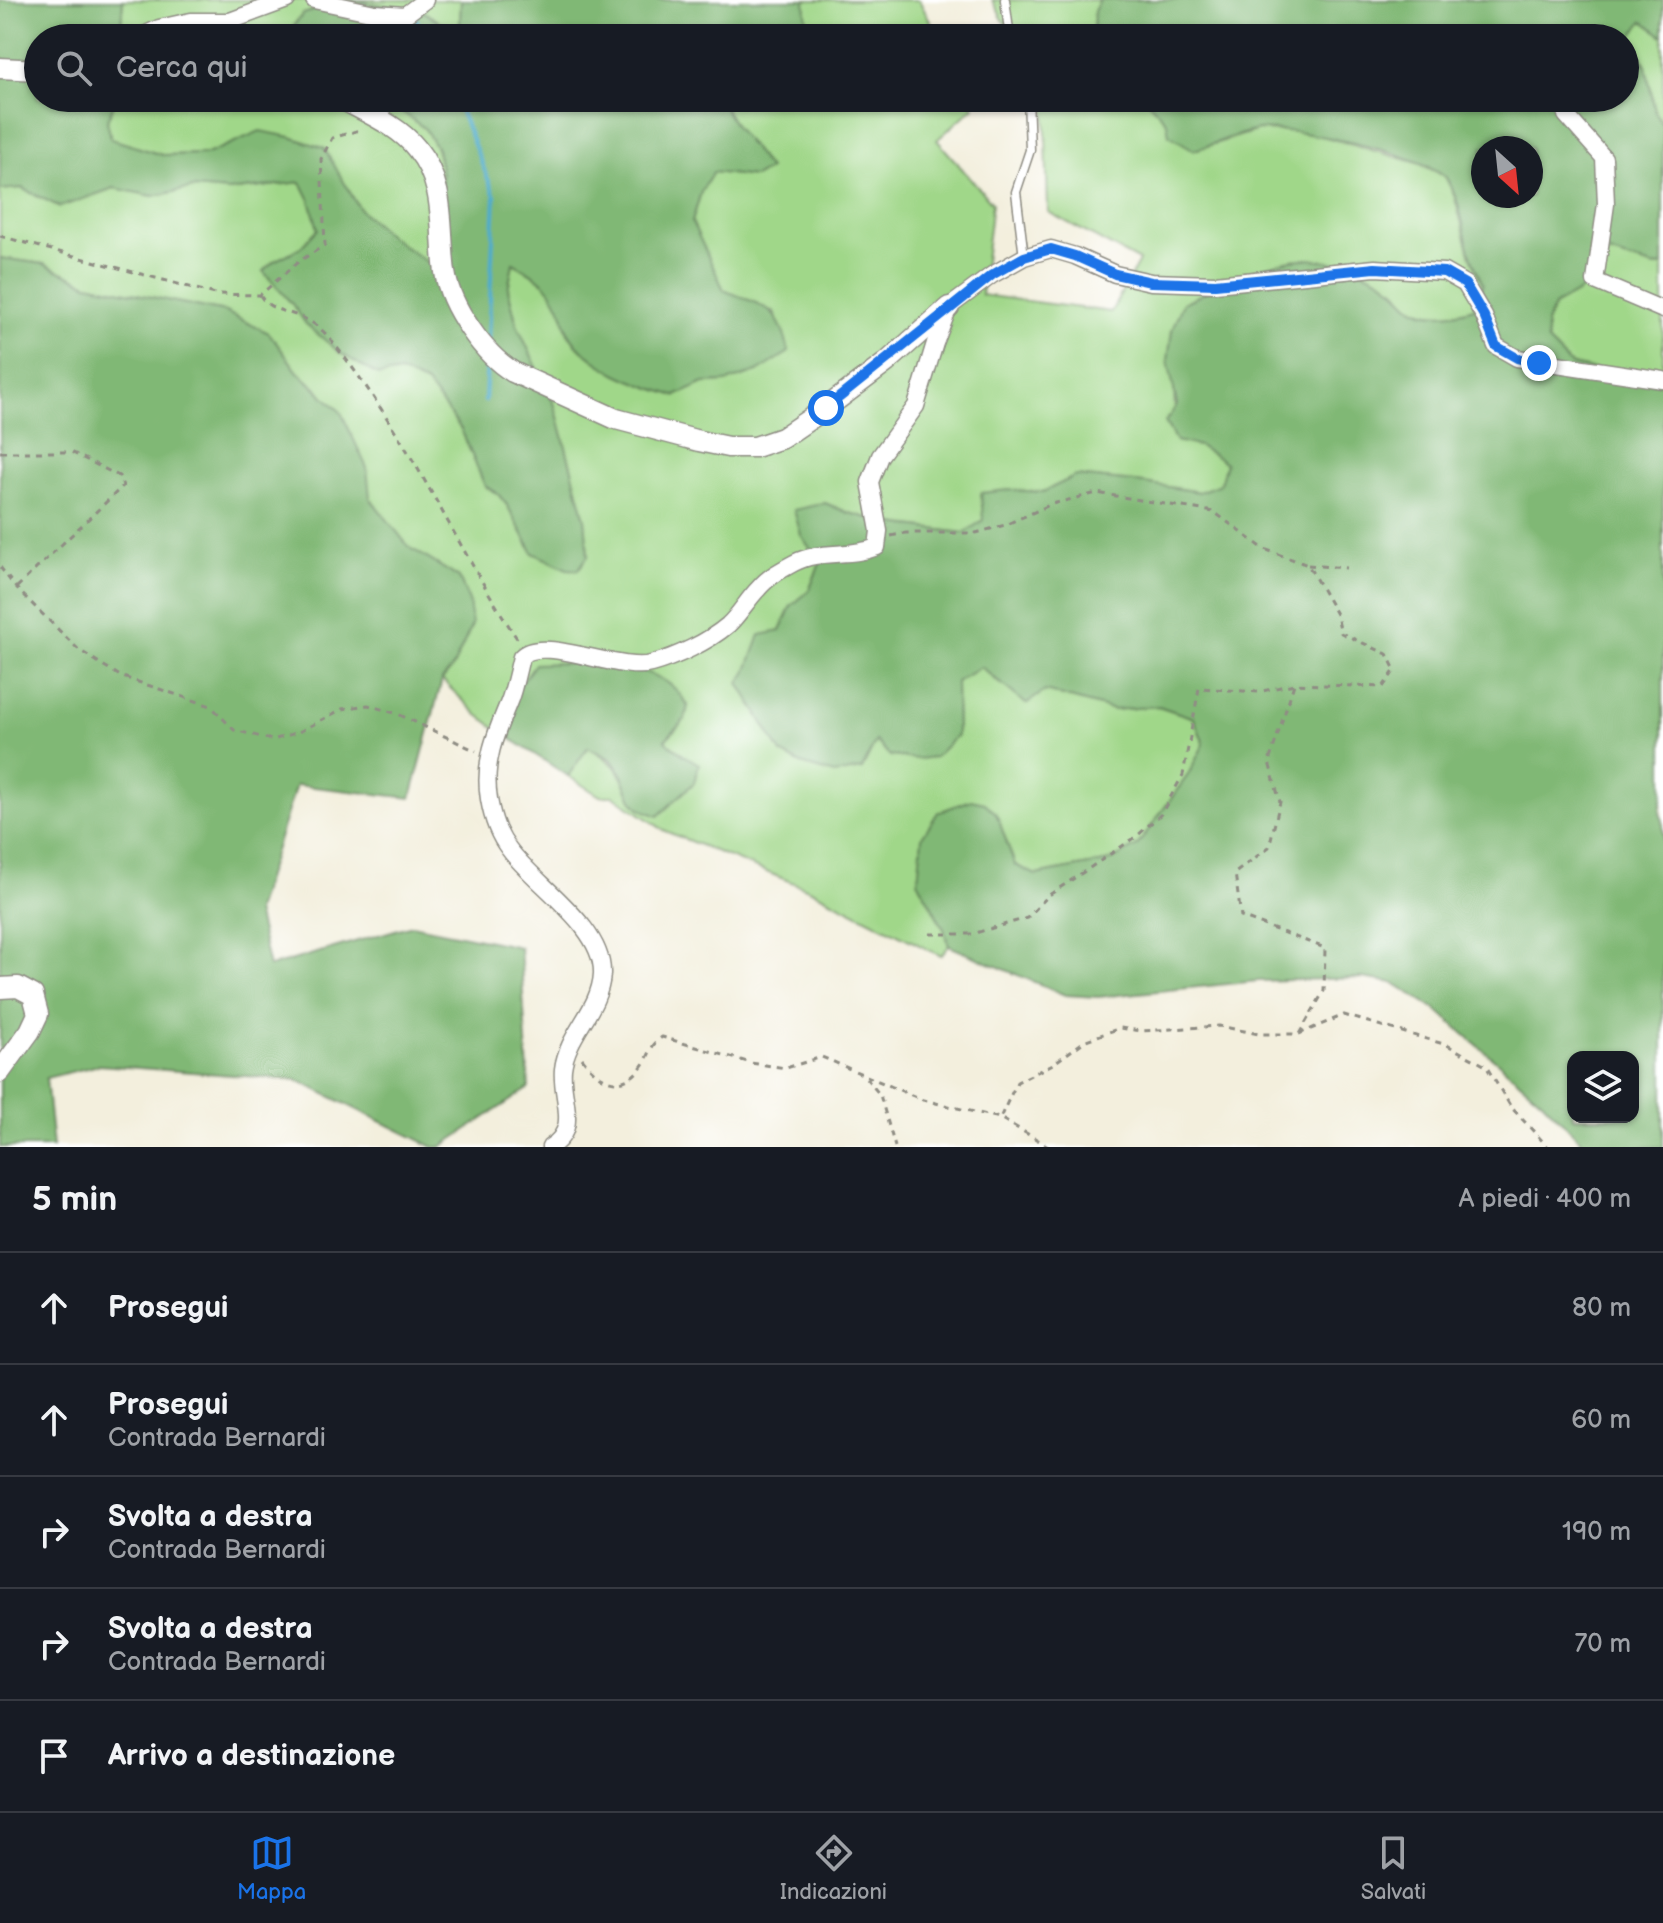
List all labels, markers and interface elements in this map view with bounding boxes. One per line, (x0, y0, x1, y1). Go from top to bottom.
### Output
search box (24, 24, 1639, 112)
icon: search (52, 46, 96, 90)
text: Cerca qui (116, 50, 248, 86)
north arrow (1471, 136, 1543, 208)
route end (1521, 345, 1557, 381)
route start (808, 390, 844, 426)
map controls (1567, 1051, 1639, 1123)
button: layers (1567, 1051, 1639, 1123)
text: 5 min (32, 1179, 117, 1220)
text: A piedi · 400 m (1459, 1184, 1631, 1215)
icon: ahead (32, 1286, 76, 1330)
text: Prosegui (108, 1290, 228, 1326)
text: 80 m (1572, 1293, 1631, 1324)
text: Prosegui (108, 1387, 228, 1423)
icon: ahead (32, 1398, 76, 1442)
text: 60 m (1571, 1405, 1631, 1436)
text: Contrada Bernardi (108, 1423, 326, 1454)
text: Svolta a destra (108, 1499, 313, 1535)
icon: right (32, 1510, 76, 1554)
text: 190 m (1562, 1517, 1631, 1548)
text: Contrada Bernardi (108, 1535, 326, 1566)
text: Svolta a destra (108, 1611, 313, 1647)
icon: right (32, 1622, 76, 1666)
text: 70 m (1574, 1629, 1631, 1660)
text: Contrada Bernardi (108, 1647, 326, 1678)
icon: arrive (32, 1734, 76, 1778)
text: Arrivo a destinazione (108, 1738, 395, 1774)
tab: Mappa (237, 1831, 306, 1906)
tab: Indicazioni (780, 1831, 887, 1906)
tab: Salvati (1361, 1831, 1426, 1906)

